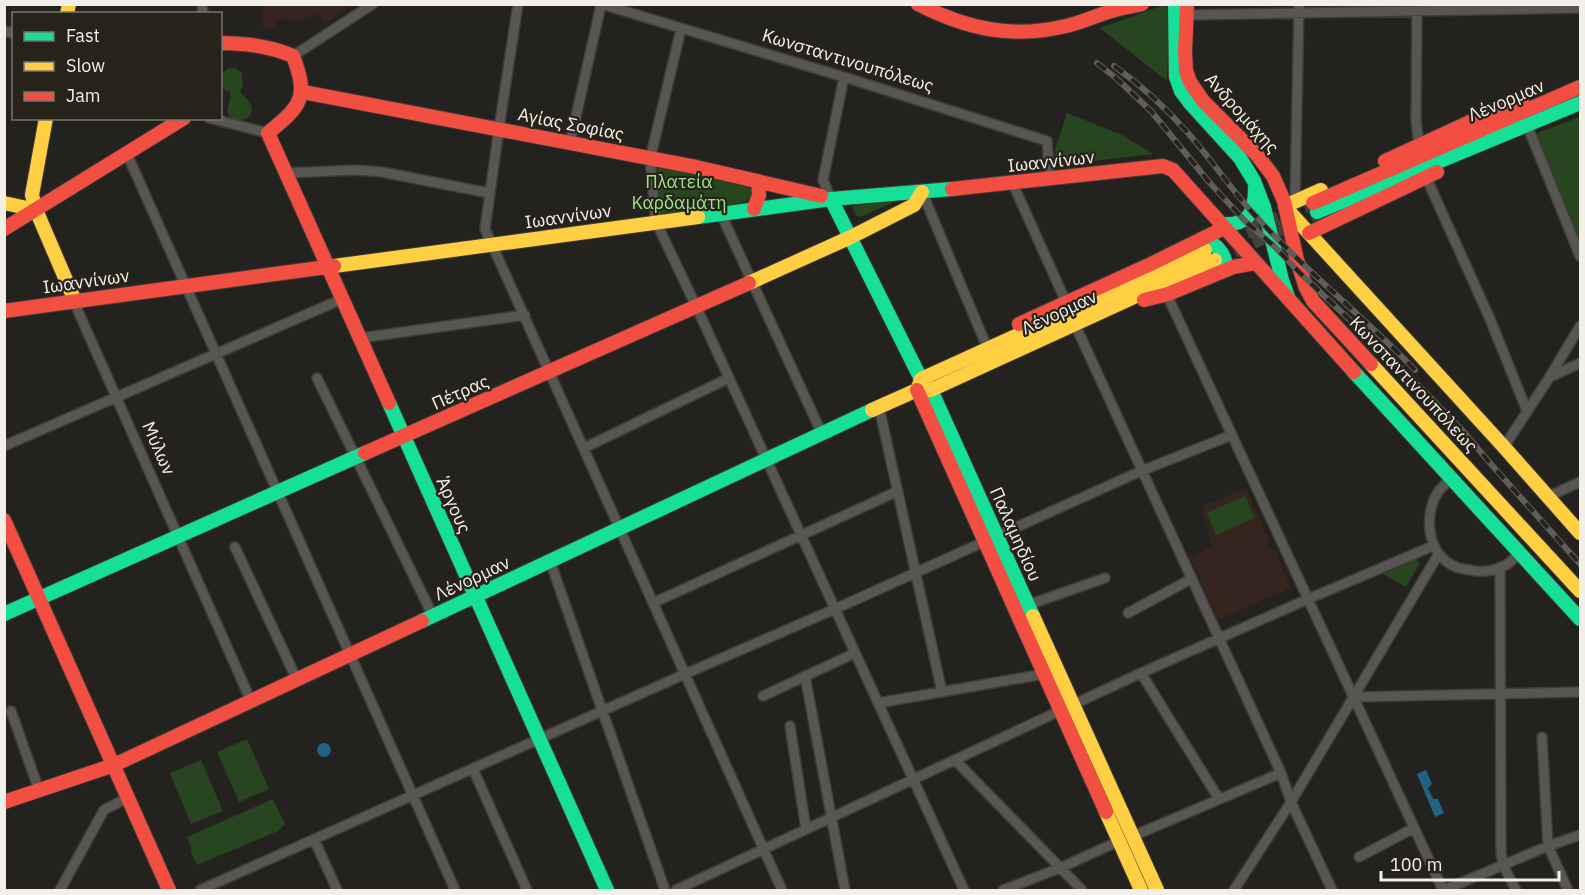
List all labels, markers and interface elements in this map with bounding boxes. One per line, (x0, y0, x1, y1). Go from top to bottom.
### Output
legend (12, 12, 222, 120)
street label: Κωνσταντινουπόλεως (760, 23, 937, 97)
text: Fast (66, 24, 100, 47)
text: Slow (66, 54, 105, 77)
street label: Ανδρομάχης (1200, 68, 1284, 158)
street label: Λένορμαν (1464, 74, 1548, 126)
text: Jam (66, 84, 101, 107)
street label: Αγίας Σοφίας (516, 102, 626, 146)
street label: Ιωαννίνων (1006, 145, 1096, 177)
park label: Πλατεία Καρδαμάτη (631, 170, 727, 214)
street label: Ιωαννίνων (523, 199, 613, 233)
street label: Ιωαννίνων (41, 264, 131, 298)
street label: Λένορμαν (1017, 284, 1101, 340)
street label: Κωνσταντινουπόλεως (1345, 311, 1483, 457)
street label: Πέτρας (428, 369, 492, 415)
street label: Μύλων (137, 418, 181, 478)
street label: Άργους (431, 473, 477, 537)
street label: Παλαμηδίου (985, 483, 1047, 585)
street label: Λένορμαν (430, 550, 514, 606)
scale bar (1381, 844, 1560, 882)
text: 100 m (1390, 853, 1442, 876)

